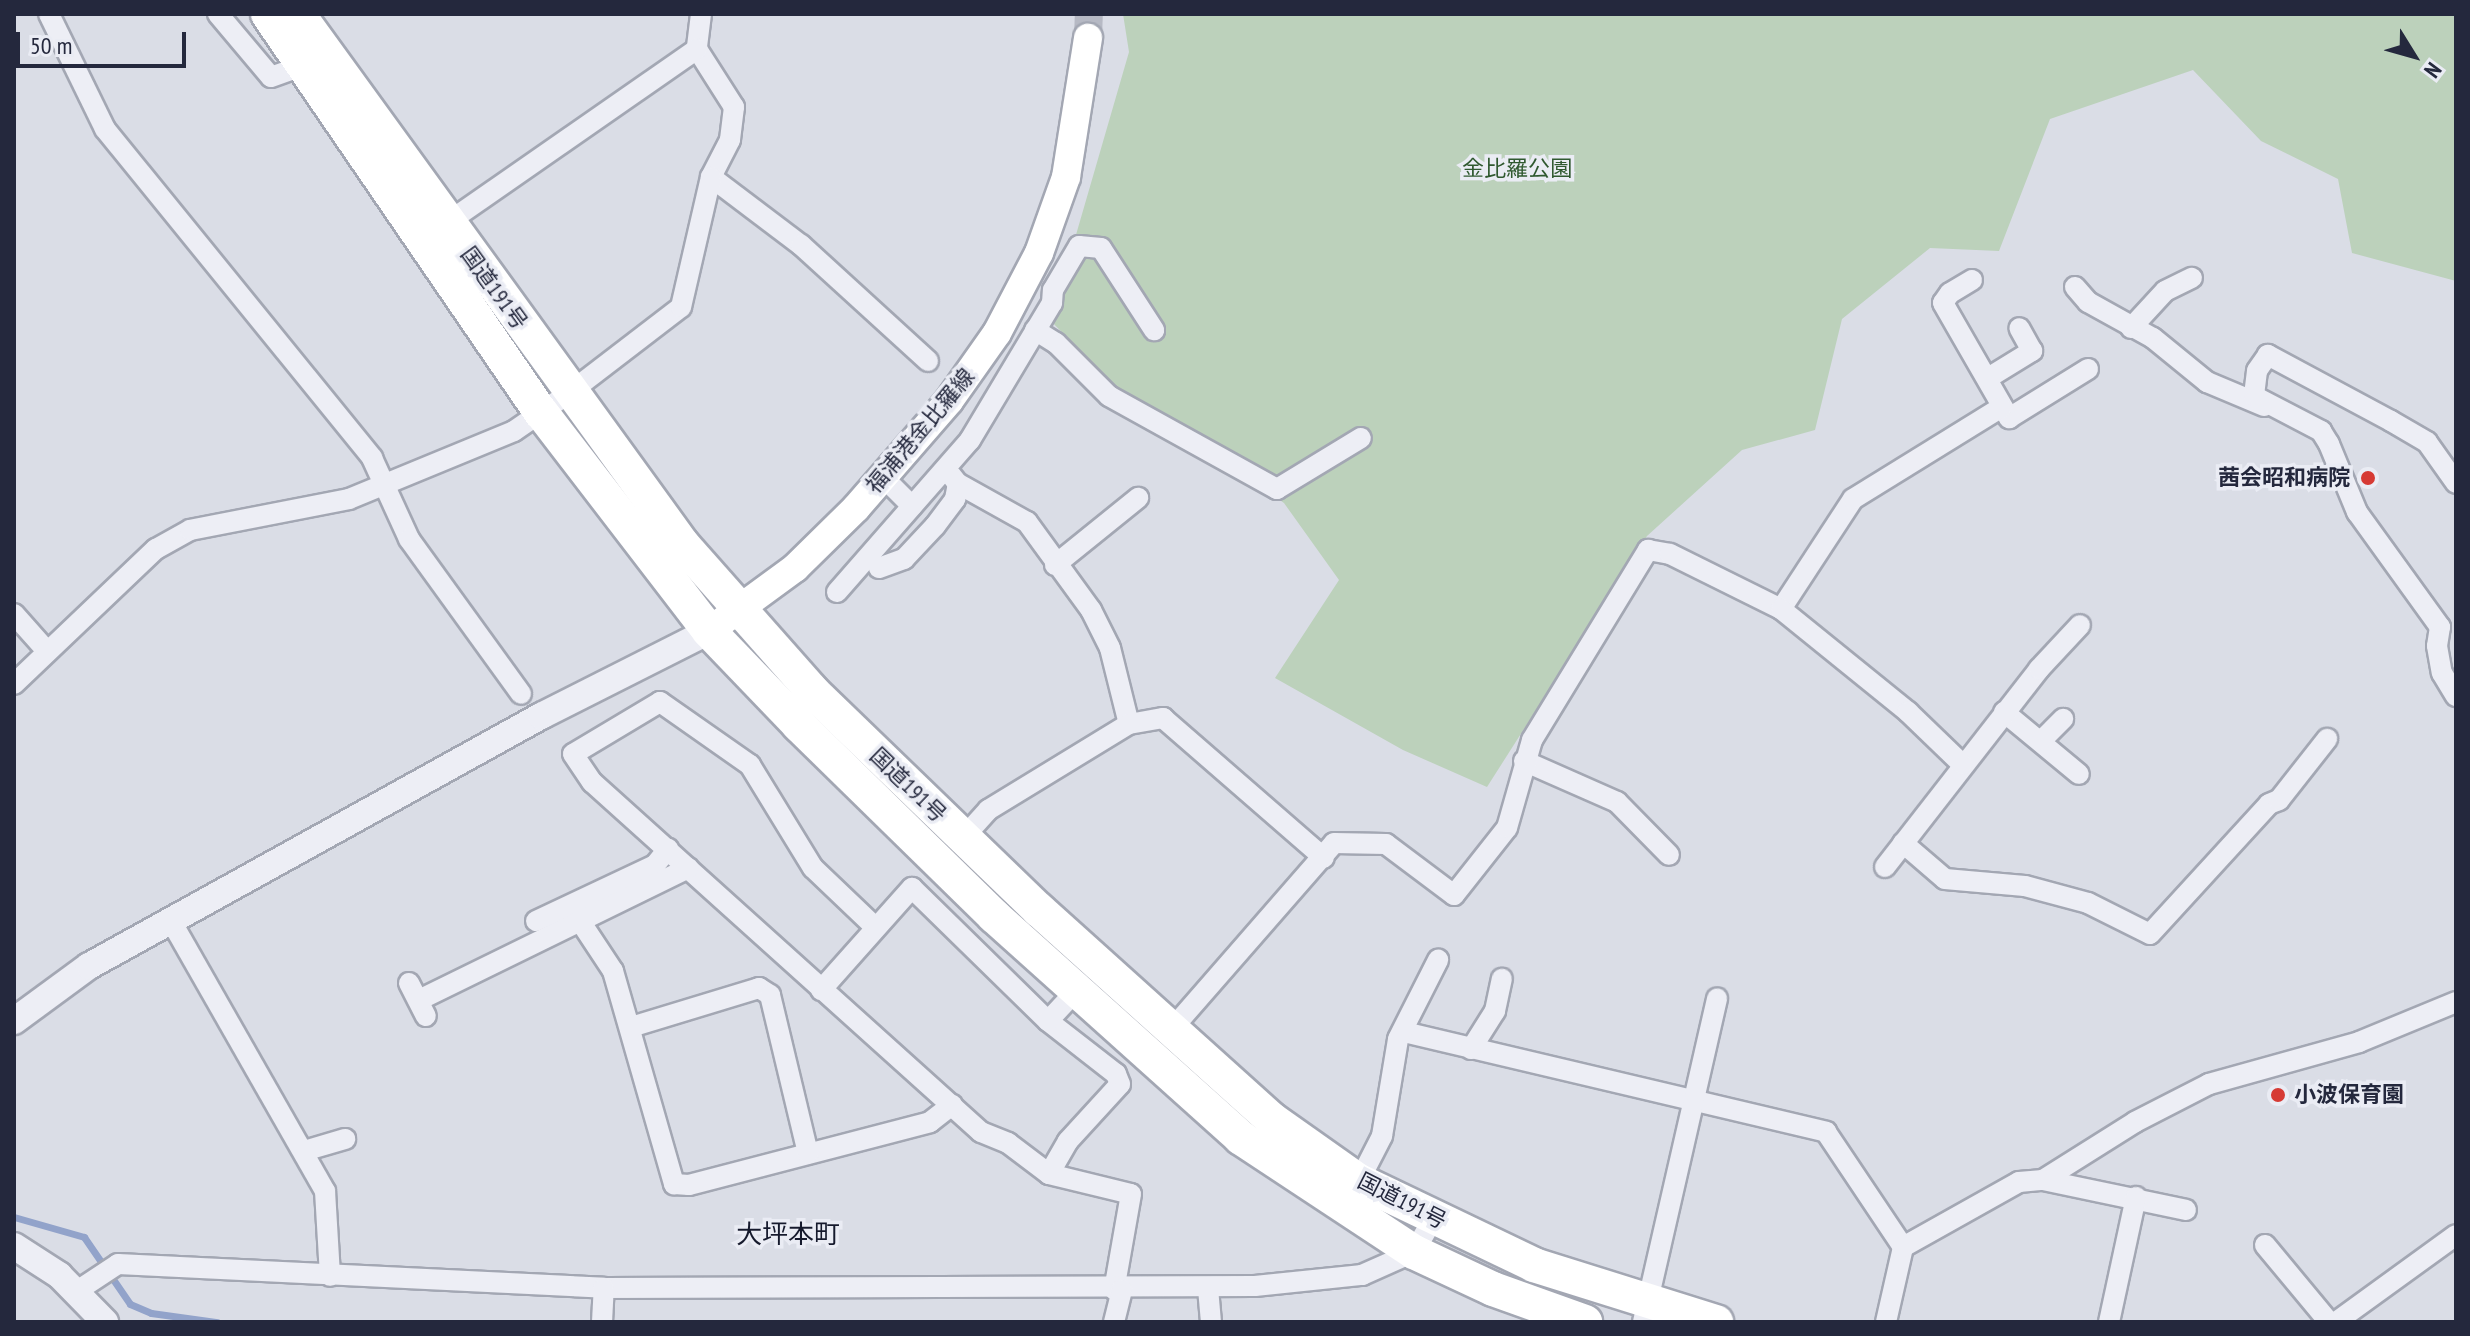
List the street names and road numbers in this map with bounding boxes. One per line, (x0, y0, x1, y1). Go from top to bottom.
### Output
street label: 国道191号 (455, 242, 533, 334)
street label: 福浦港金比羅線 (860, 364, 980, 498)
street label: 国道191号 (864, 742, 952, 828)
street label: 国道191号 (1353, 1168, 1451, 1234)

